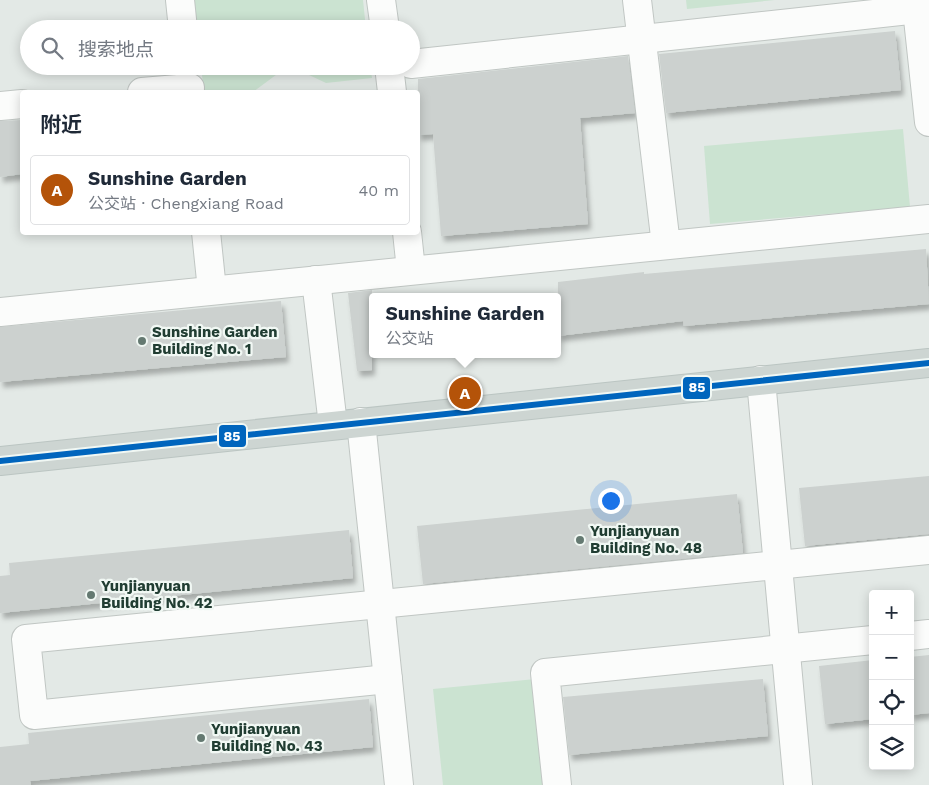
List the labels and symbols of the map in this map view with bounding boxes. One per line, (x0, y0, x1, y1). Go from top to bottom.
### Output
place label: Sunshine Garden Building No. 1 (152, 323, 277, 358)
marker: Sunshine Garden Building No. 1 (136, 335, 148, 347)
pin: A (449, 374, 481, 412)
line badge: 85 (682, 376, 711, 400)
text: 85 (689, 379, 705, 395)
line badge: 85 (218, 424, 247, 448)
text: 85 (224, 428, 240, 444)
your location (598, 488, 624, 514)
place label: Yunjianyuan Building No. 48 (590, 522, 702, 557)
marker: Yunjianyuan Building No. 48 (574, 534, 586, 546)
place label: Yunjianyuan Building No. 42 (101, 577, 213, 612)
marker: Yunjianyuan Building No. 42 (85, 589, 97, 601)
place label: Yunjianyuan Building No. 43 (211, 720, 323, 755)
marker: Yunjianyuan Building No. 43 (195, 732, 207, 744)

